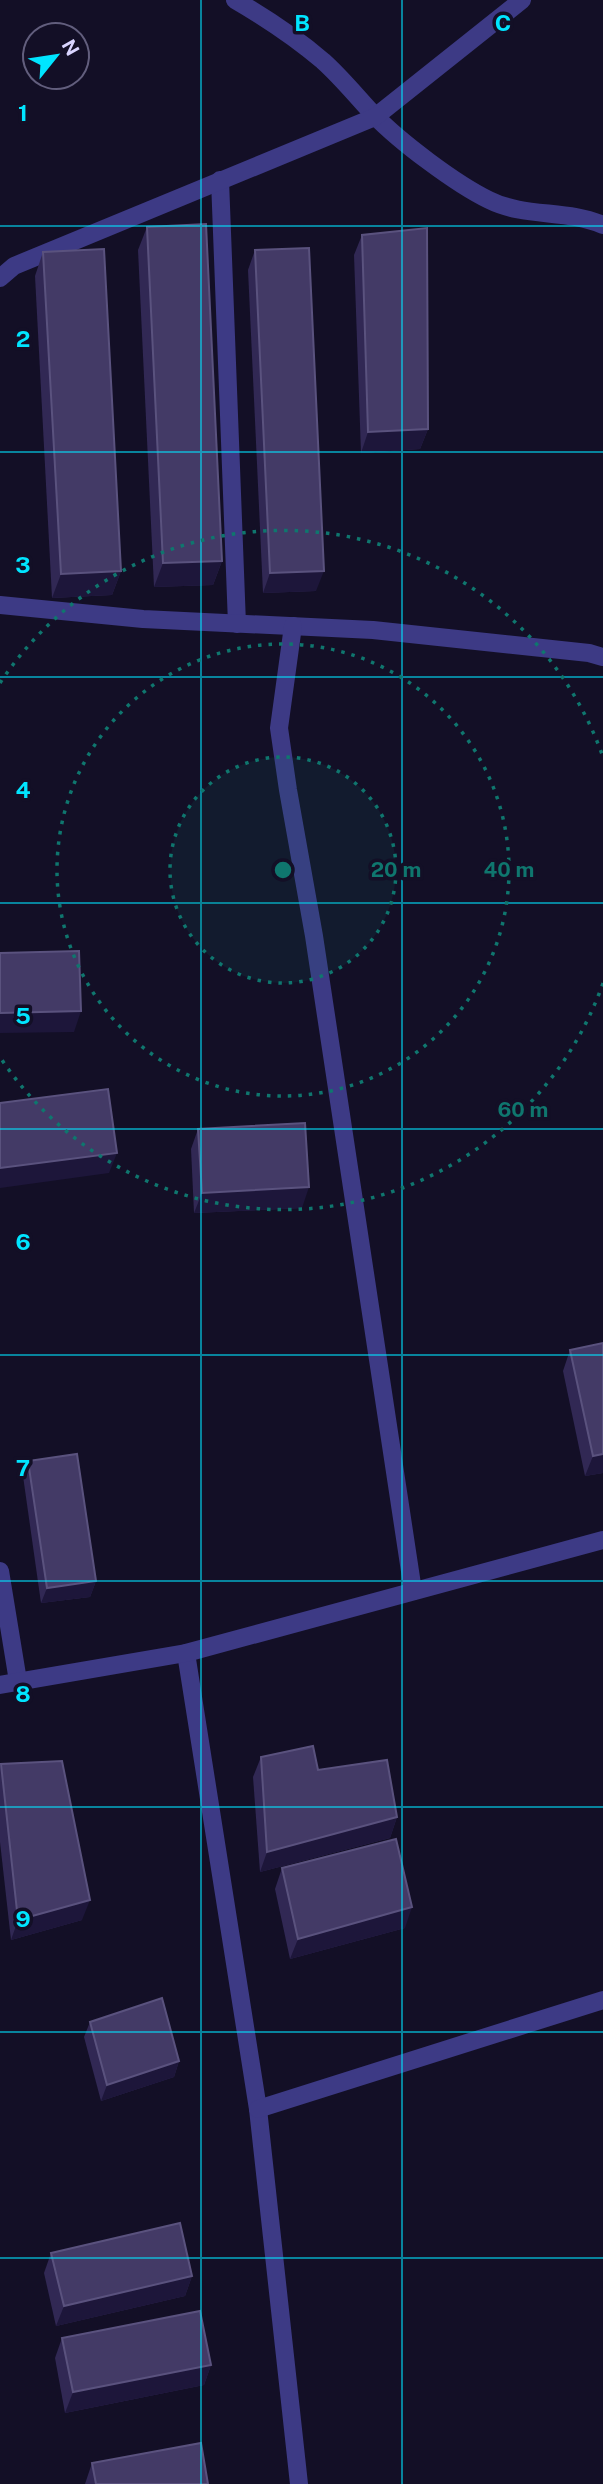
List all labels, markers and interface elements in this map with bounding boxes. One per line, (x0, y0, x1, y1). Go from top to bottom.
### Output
text: B (294, 9, 310, 36)
text: C (495, 9, 511, 36)
north arrow (21, 21, 91, 91)
text: N (57, 36, 84, 59)
text: 1 (18, 99, 28, 126)
text: 2 (16, 325, 30, 352)
text: 3 (15, 551, 31, 578)
text: 4 (15, 776, 31, 803)
text: 20 m (371, 857, 421, 882)
text: 40 m (484, 857, 534, 882)
centre of rings (271, 858, 295, 882)
text: 5 (15, 1002, 31, 1029)
text: 60 m (498, 1097, 548, 1122)
text: 6 (15, 1228, 31, 1255)
text: 7 (16, 1454, 30, 1481)
text: 8 (15, 1680, 31, 1707)
text: 9 (15, 1905, 31, 1932)

